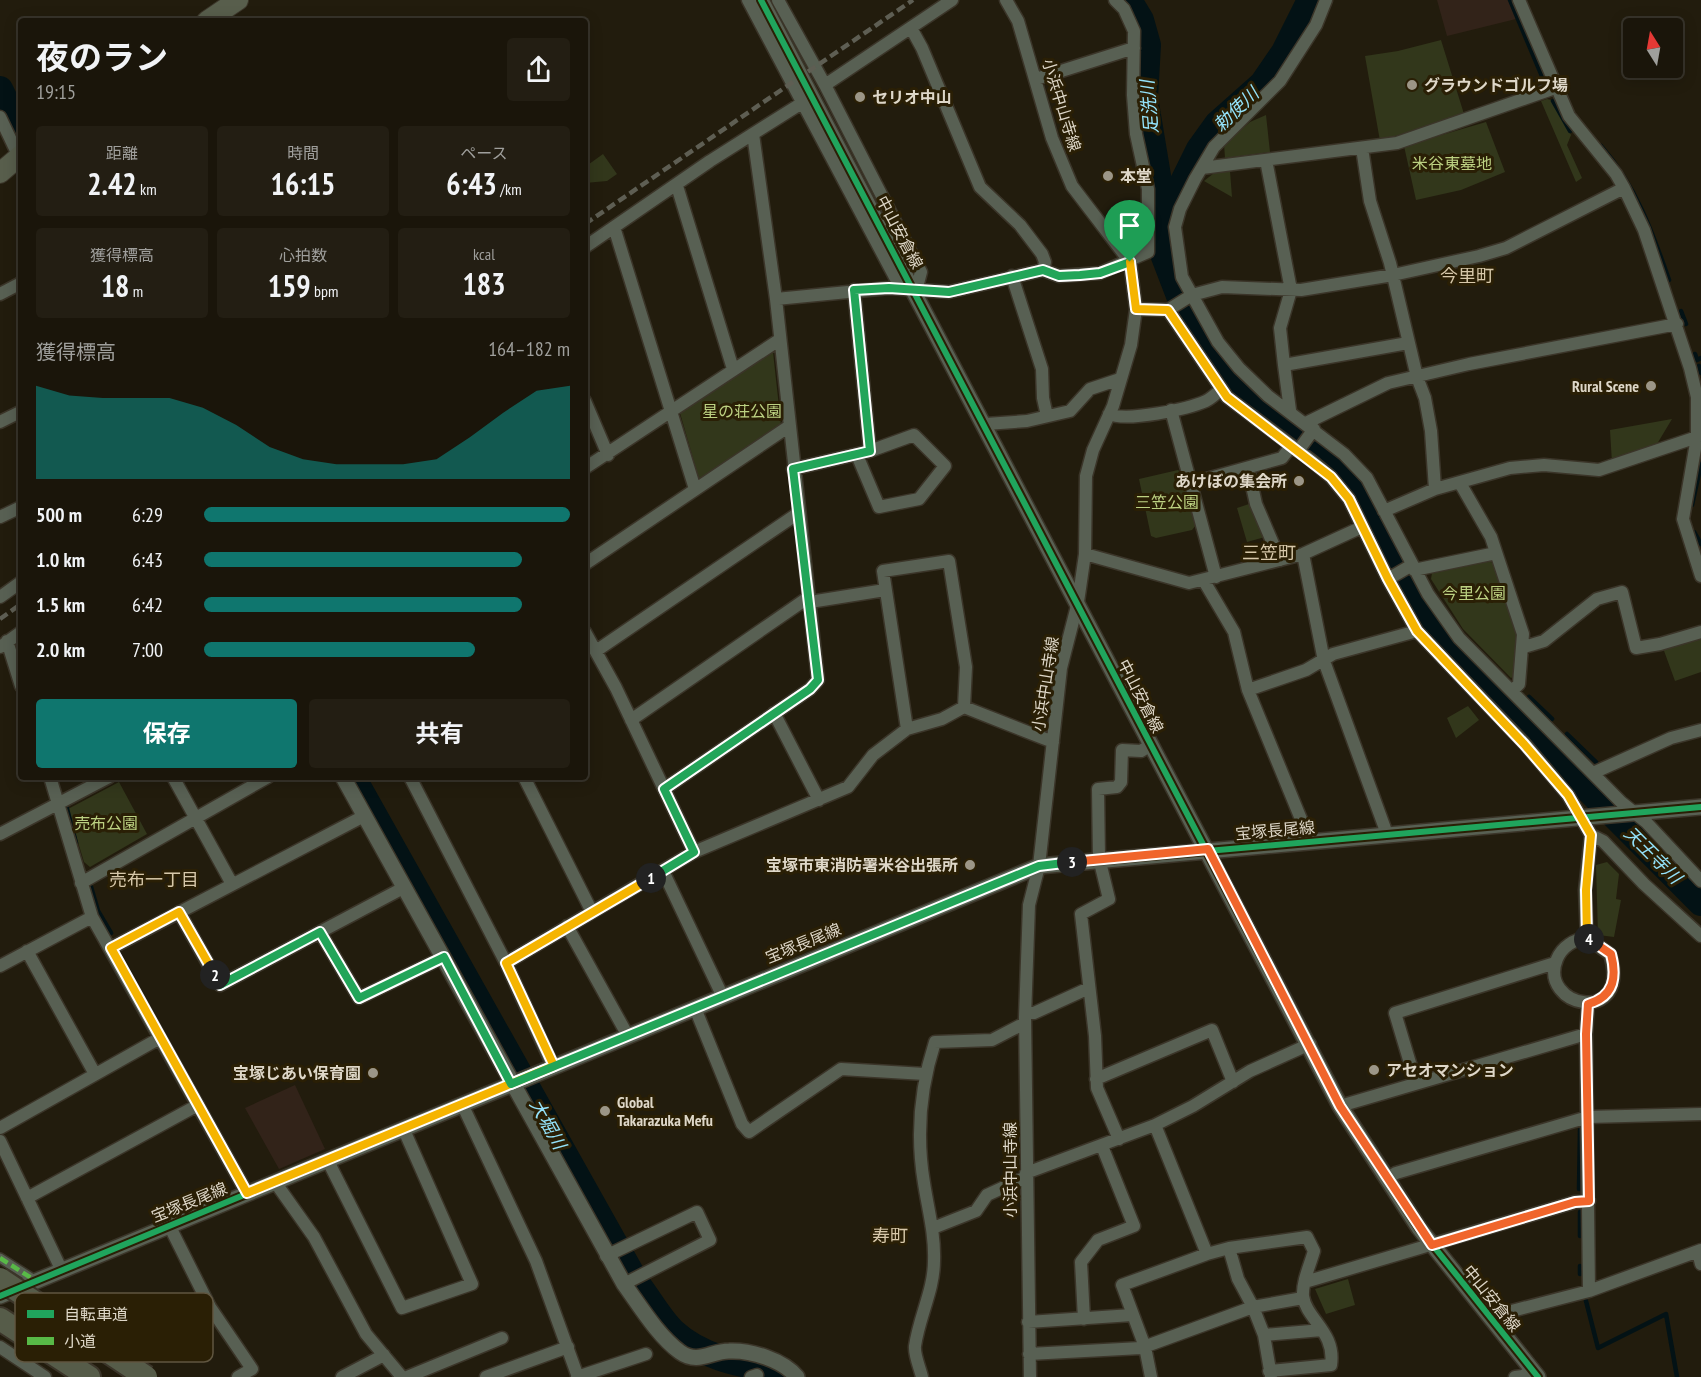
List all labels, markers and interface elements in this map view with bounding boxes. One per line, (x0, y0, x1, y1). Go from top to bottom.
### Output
north arrow (1623, 18, 1683, 78)
map controls (1623, 18, 1683, 78)
text: 夜のラン (36, 35, 168, 78)
button: share (507, 38, 570, 101)
street label: 小浜中山寺線 (1038, 56, 1086, 154)
place label: グラウンドゴルフ場 (1424, 75, 1568, 95)
water label: 足洗川 (1135, 77, 1163, 135)
marker: グラウンドゴルフ場 (1405, 78, 1419, 92)
text: 19:15 (36, 79, 76, 105)
water label: 勅使川 (1209, 81, 1265, 136)
place label: セリオ中山 (872, 87, 952, 107)
marker: セリオ中山 (853, 90, 867, 104)
text: 距離 (106, 143, 138, 163)
text: 時間 (287, 143, 319, 163)
text: ペース (460, 143, 508, 163)
park label: 米谷東墓地 (1412, 153, 1492, 173)
text: 2.42 (87, 164, 137, 203)
text: 16:15 (271, 164, 335, 203)
text: 6:43 (446, 164, 497, 203)
place label: 本堂 (1120, 166, 1152, 186)
marker: 本堂 (1101, 169, 1115, 183)
text: km (137, 179, 157, 199)
text: /km (497, 179, 522, 199)
street label: 中山安倉線 (872, 192, 928, 272)
pin (1104, 200, 1155, 262)
icon: arrive (1113, 209, 1146, 242)
text: kcal (473, 244, 495, 264)
text: 獲得標高 (90, 245, 154, 265)
text: 心拍数 (279, 245, 327, 265)
text: 183 (462, 264, 506, 303)
district label: 今里町 (1440, 264, 1494, 287)
text: 18 (101, 266, 129, 305)
text: 159 (268, 266, 311, 305)
text: m (129, 281, 143, 301)
text: bpm (311, 281, 338, 301)
text: 164–182 m (488, 336, 570, 362)
text: 獲得標高 (36, 339, 116, 365)
place label: Rural Scene (1572, 376, 1639, 396)
marker: Rural Scene (1644, 379, 1658, 393)
park label: 星の荘公園 (702, 401, 782, 421)
place label: あけぼの集会所 (1175, 471, 1287, 491)
marker: あけぼの集会所 (1292, 474, 1306, 488)
park label: 三笠公園 (1135, 492, 1199, 512)
text: 500 m (36, 502, 82, 528)
text: 6:29 (132, 502, 163, 528)
district label: 三笠町 (1242, 541, 1296, 564)
text: 1.0 km (36, 547, 85, 573)
text: 6:43 (132, 547, 163, 573)
park label: 今里公園 (1442, 583, 1506, 603)
text: 1.5 km (36, 592, 85, 618)
text: 6:42 (132, 592, 163, 618)
street label: 小浜中山寺線 (1028, 635, 1062, 733)
text: 2.0 km (36, 637, 85, 663)
text: 7:00 (132, 637, 163, 663)
street label: 中山安倉線 (1114, 656, 1168, 736)
button: 保存 (36, 699, 297, 768)
button: 共有 (309, 699, 570, 768)
park label: 売布公園 (74, 813, 138, 833)
street label: 宝塚長尾線 (1234, 817, 1316, 843)
water label: 天王寺川 (1619, 821, 1688, 890)
pin: 3 (1057, 847, 1087, 877)
text: 3 (1068, 852, 1076, 872)
place label: 宝塚市東消防署米谷出張所 (766, 855, 958, 875)
marker: 宝塚市東消防署米谷出張所 (963, 858, 977, 872)
pin: 1 (636, 863, 666, 893)
district label: 売布一丁目 (109, 868, 199, 891)
text: 1 (647, 868, 655, 888)
street label: 宝塚長尾線 (762, 919, 844, 967)
pin: 4 (1574, 924, 1604, 954)
text: 4 (1585, 929, 1593, 949)
pin: 2 (200, 960, 230, 990)
text: 2 (211, 965, 219, 985)
place label: アセオマンション (1386, 1060, 1514, 1080)
place label: 宝塚じあい保育園 (233, 1063, 361, 1083)
marker: アセオマンション (1367, 1063, 1381, 1077)
marker: 宝塚じあい保育園 (366, 1066, 380, 1080)
place label: Global Takarazuka Mefu (617, 1092, 713, 1130)
water label: 大堀川 (525, 1095, 572, 1155)
marker: Global Takarazuka Mefu (598, 1104, 612, 1118)
street label: 小浜中山寺線 (1000, 1122, 1020, 1218)
street label: 宝塚長尾線 (148, 1178, 230, 1226)
district label: 寿町 (872, 1224, 908, 1247)
street label: 中山安倉線 (1459, 1261, 1525, 1335)
legend (15, 1293, 213, 1362)
text: 自転車道 (64, 1304, 128, 1324)
text: 小道 (64, 1331, 96, 1351)

